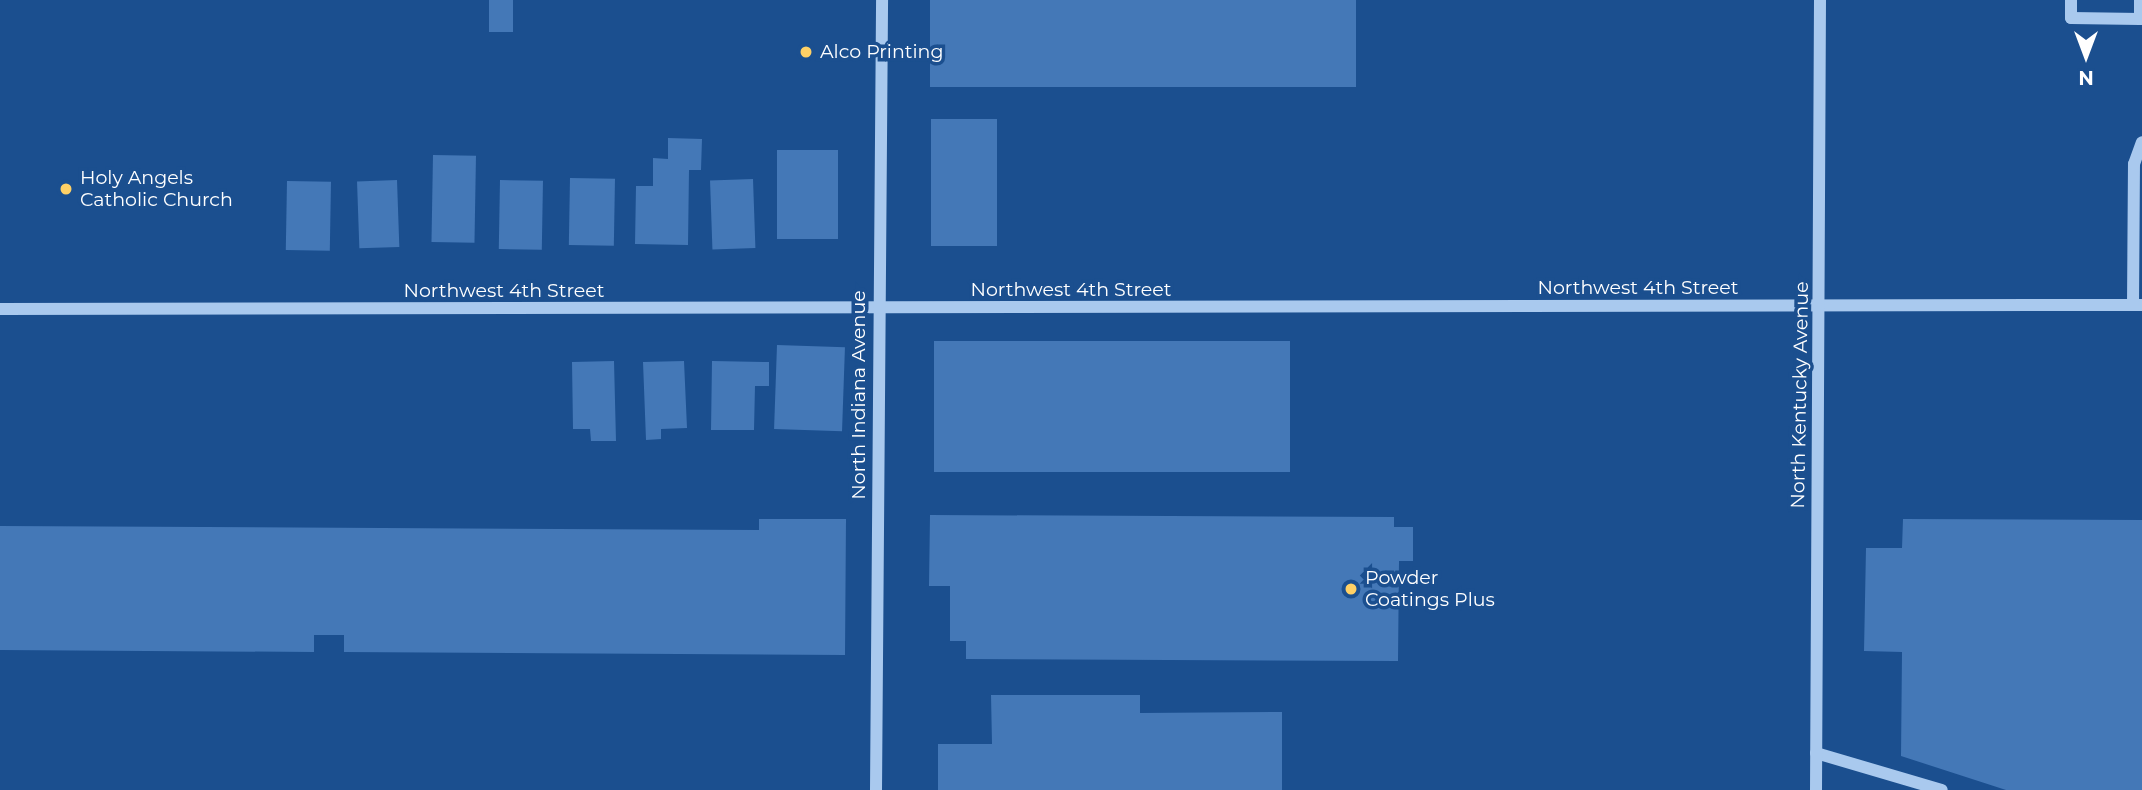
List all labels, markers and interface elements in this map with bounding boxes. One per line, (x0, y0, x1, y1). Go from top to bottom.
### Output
north arrow (2051, 21, 2121, 91)
place label: Alco Printing (820, 41, 943, 63)
marker: Alco Printing (798, 44, 814, 60)
text: N (2078, 66, 2094, 89)
place label: Holy Angels Catholic Church (80, 167, 233, 211)
marker: Holy Angels Catholic Church (58, 181, 74, 197)
street label: Northwest 4th Street (1537, 277, 1739, 299)
street label: Northwest 4th Street (970, 279, 1172, 301)
street label: Northwest 4th Street (403, 280, 605, 302)
street label: North Kentucky Avenue (1787, 281, 1813, 509)
street label: North Indiana Avenue (848, 290, 870, 500)
place label: Powder Coatings Plus (1365, 567, 1495, 611)
marker: Powder Coatings Plus (1343, 581, 1359, 597)

